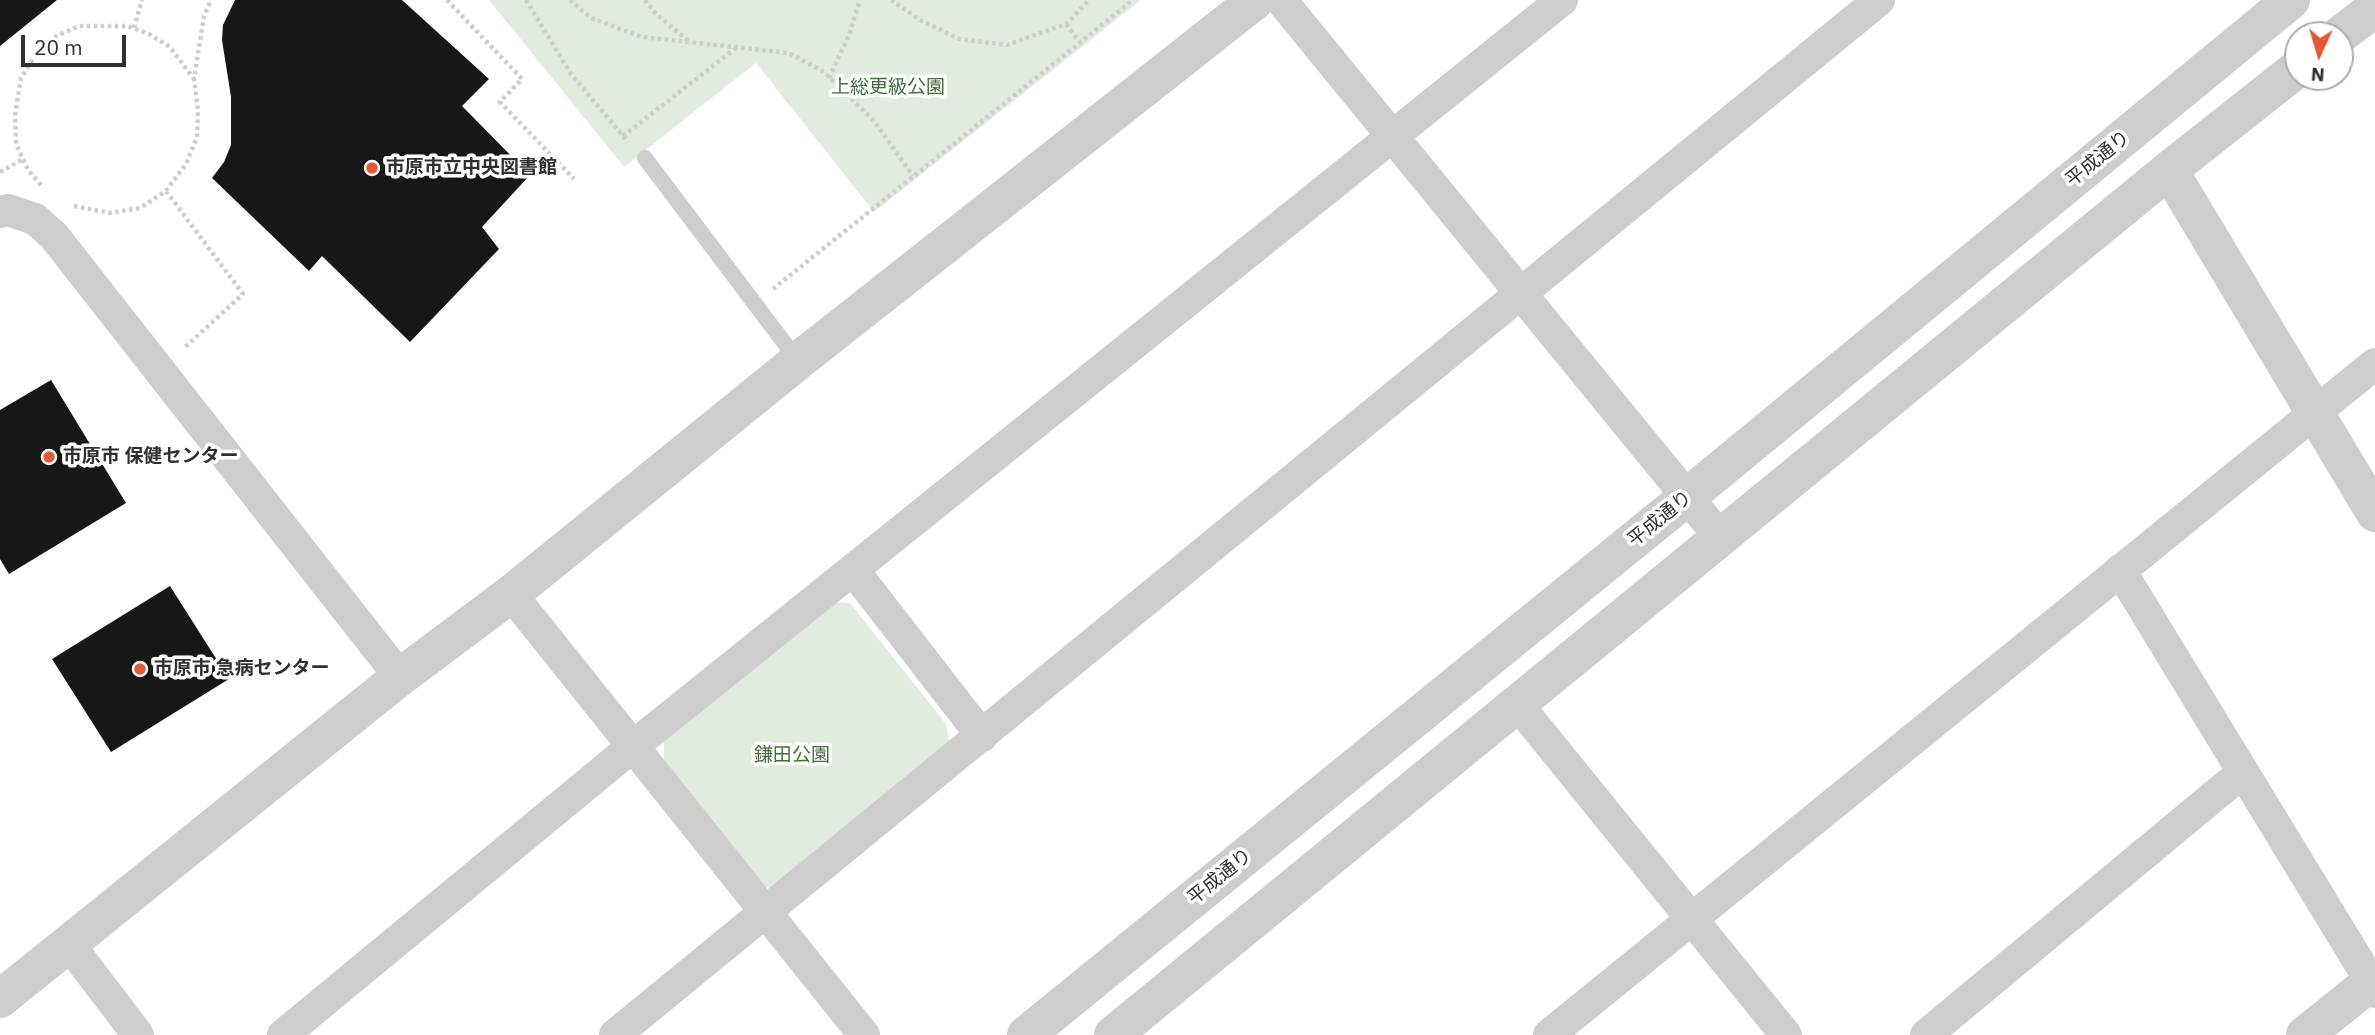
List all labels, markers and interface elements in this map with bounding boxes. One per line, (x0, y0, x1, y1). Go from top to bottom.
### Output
scale bar (24, 21, 130, 65)
north arrow (2284, 21, 2354, 91)
text: 20 m (34, 33, 83, 61)
text: N (2310, 63, 2325, 87)
park label: 上総更級公園 (831, 77, 945, 99)
street label: 平成通り (2061, 126, 2135, 192)
place label: 市原市立中央図書館 (386, 157, 557, 179)
marker: 市原市立中央図書館 (364, 160, 380, 176)
place label: 市原市 保健センター (63, 446, 238, 468)
marker: 市原市 保健センター (41, 449, 57, 465)
street label: 平成通り (1623, 486, 1697, 552)
place label: 市原市 急病センター (154, 658, 329, 680)
marker: 市原市 急病センター (132, 661, 148, 677)
park label: 鎌田公園 (754, 745, 830, 767)
street label: 平成通り (1183, 844, 1257, 910)

